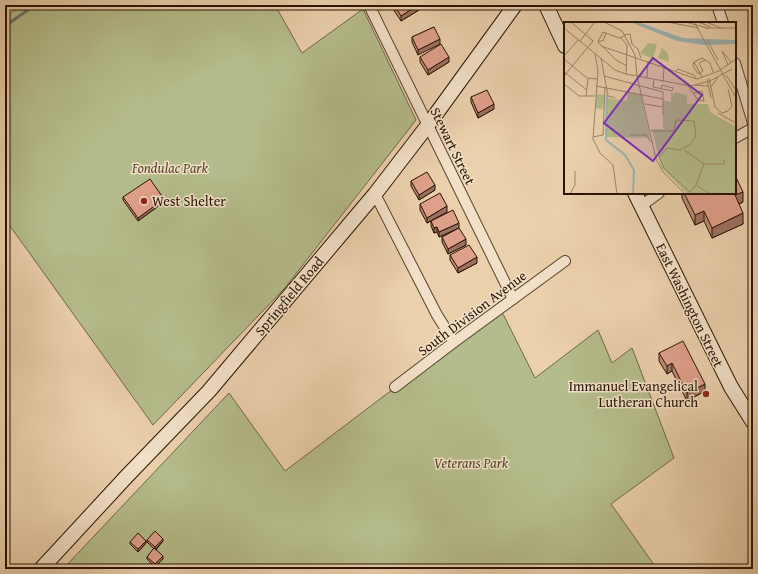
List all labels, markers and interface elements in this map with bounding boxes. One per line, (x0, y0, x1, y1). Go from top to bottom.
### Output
inset map (564, 22, 736, 194)
street label: Stewart Street (426, 104, 480, 188)
park label: Fondulac Park (131, 158, 209, 178)
place label: West Shelter (152, 191, 226, 211)
marker: West Shelter (139, 196, 149, 206)
street label: East Washington Street (651, 240, 729, 370)
street label: Springfield Road (250, 252, 328, 340)
street label: South Division Avenue (414, 265, 531, 361)
place label: Immanuel Evangelical Lutheran Church (569, 376, 698, 412)
marker: Immanuel Evangelical Lutheran Church (701, 389, 711, 399)
park label: Veterans Park (434, 453, 509, 473)

